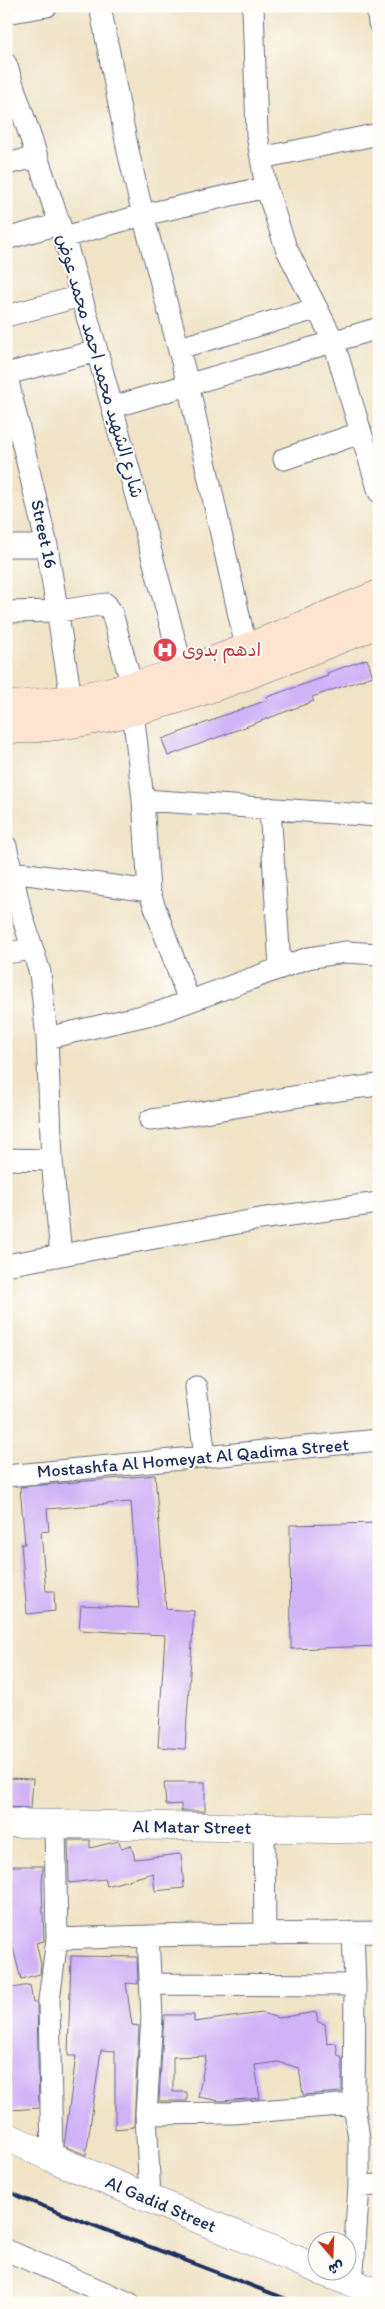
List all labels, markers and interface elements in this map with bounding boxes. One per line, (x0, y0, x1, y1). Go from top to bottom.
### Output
street label: شارع الشهيد محمد احمد محمد عوض (51, 231, 148, 501)
street label: Street 16 (26, 498, 62, 570)
hospital icon: ادهم بدوى (152, 637, 178, 663)
place label: ادهم بدوى (182, 639, 261, 664)
street label: Mostashfa Al Homeyat Al Qadima Street (36, 1433, 350, 1483)
street label: Al Matar Street (132, 1815, 252, 1839)
street label: Al Gadid Street (102, 2171, 220, 2237)
north arrow (308, 2232, 358, 2282)
text: ش (326, 2257, 346, 2278)

